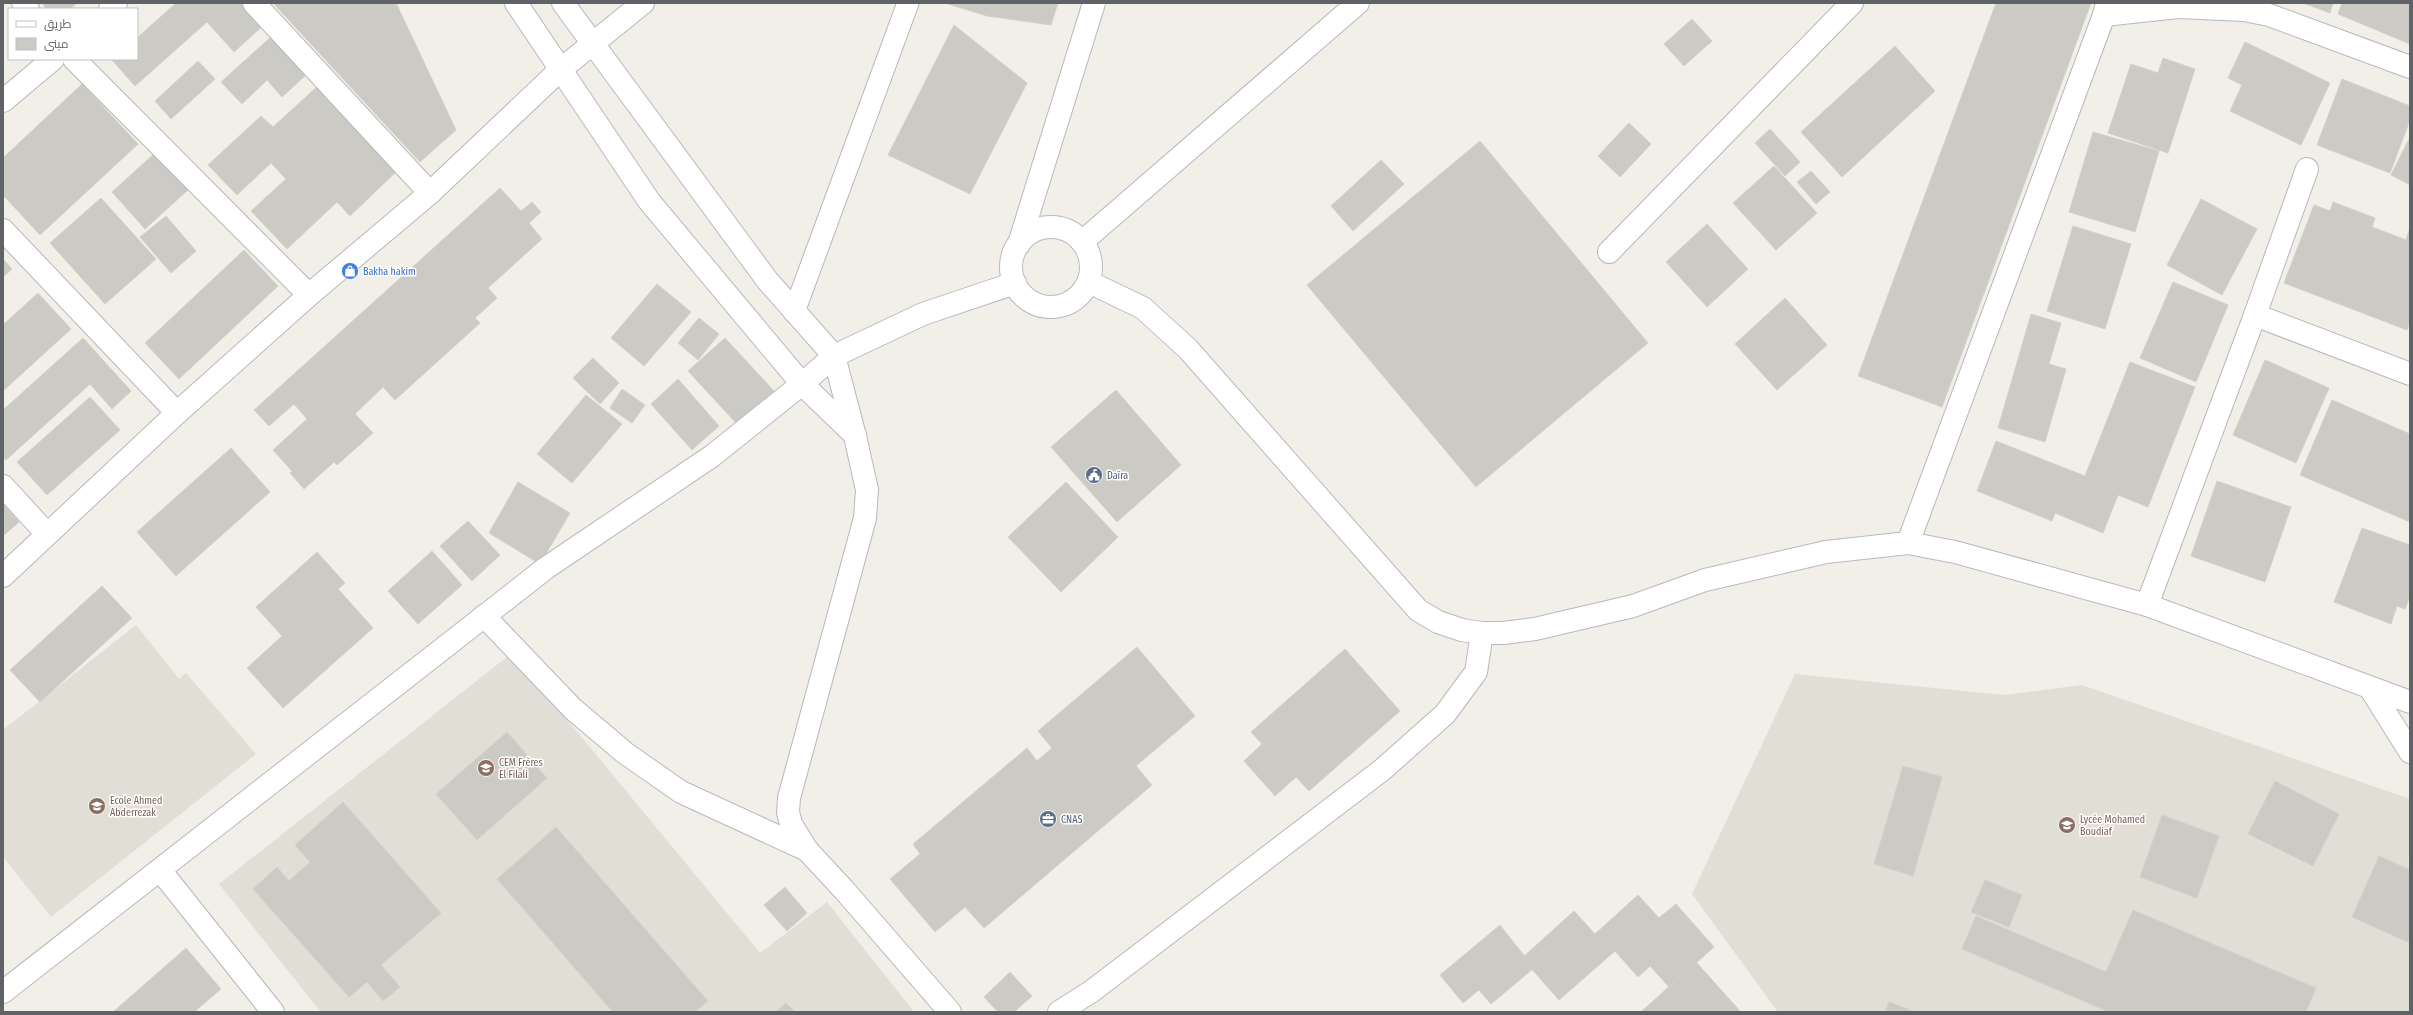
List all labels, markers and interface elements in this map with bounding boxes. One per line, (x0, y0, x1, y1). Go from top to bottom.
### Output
legend (8, 8, 138, 60)
text: طريق (44, 17, 72, 31)
text: مبنى (44, 37, 69, 51)
shop icon: Bakha hakim (340, 261, 360, 281)
place label: Bakha hakim (363, 266, 416, 278)
public building icon: Daïra (1084, 465, 1104, 485)
place label: Daïra (1107, 470, 1128, 482)
place label: CEM Frères El Filali (499, 757, 543, 781)
school or university icon: CEM Frères El Filali (476, 758, 496, 778)
place label: Ecole Ahmed Abderrezak (110, 795, 162, 819)
school or university icon: Ecole Ahmed Abderrezak (87, 796, 107, 816)
office icon: CNAS (1038, 809, 1058, 829)
place label: CNAS (1061, 814, 1082, 826)
place label: Lycée Mohamed Boudiaf (2080, 814, 2145, 838)
school or university icon: Lycée Mohamed Boudiaf (2057, 815, 2077, 835)

